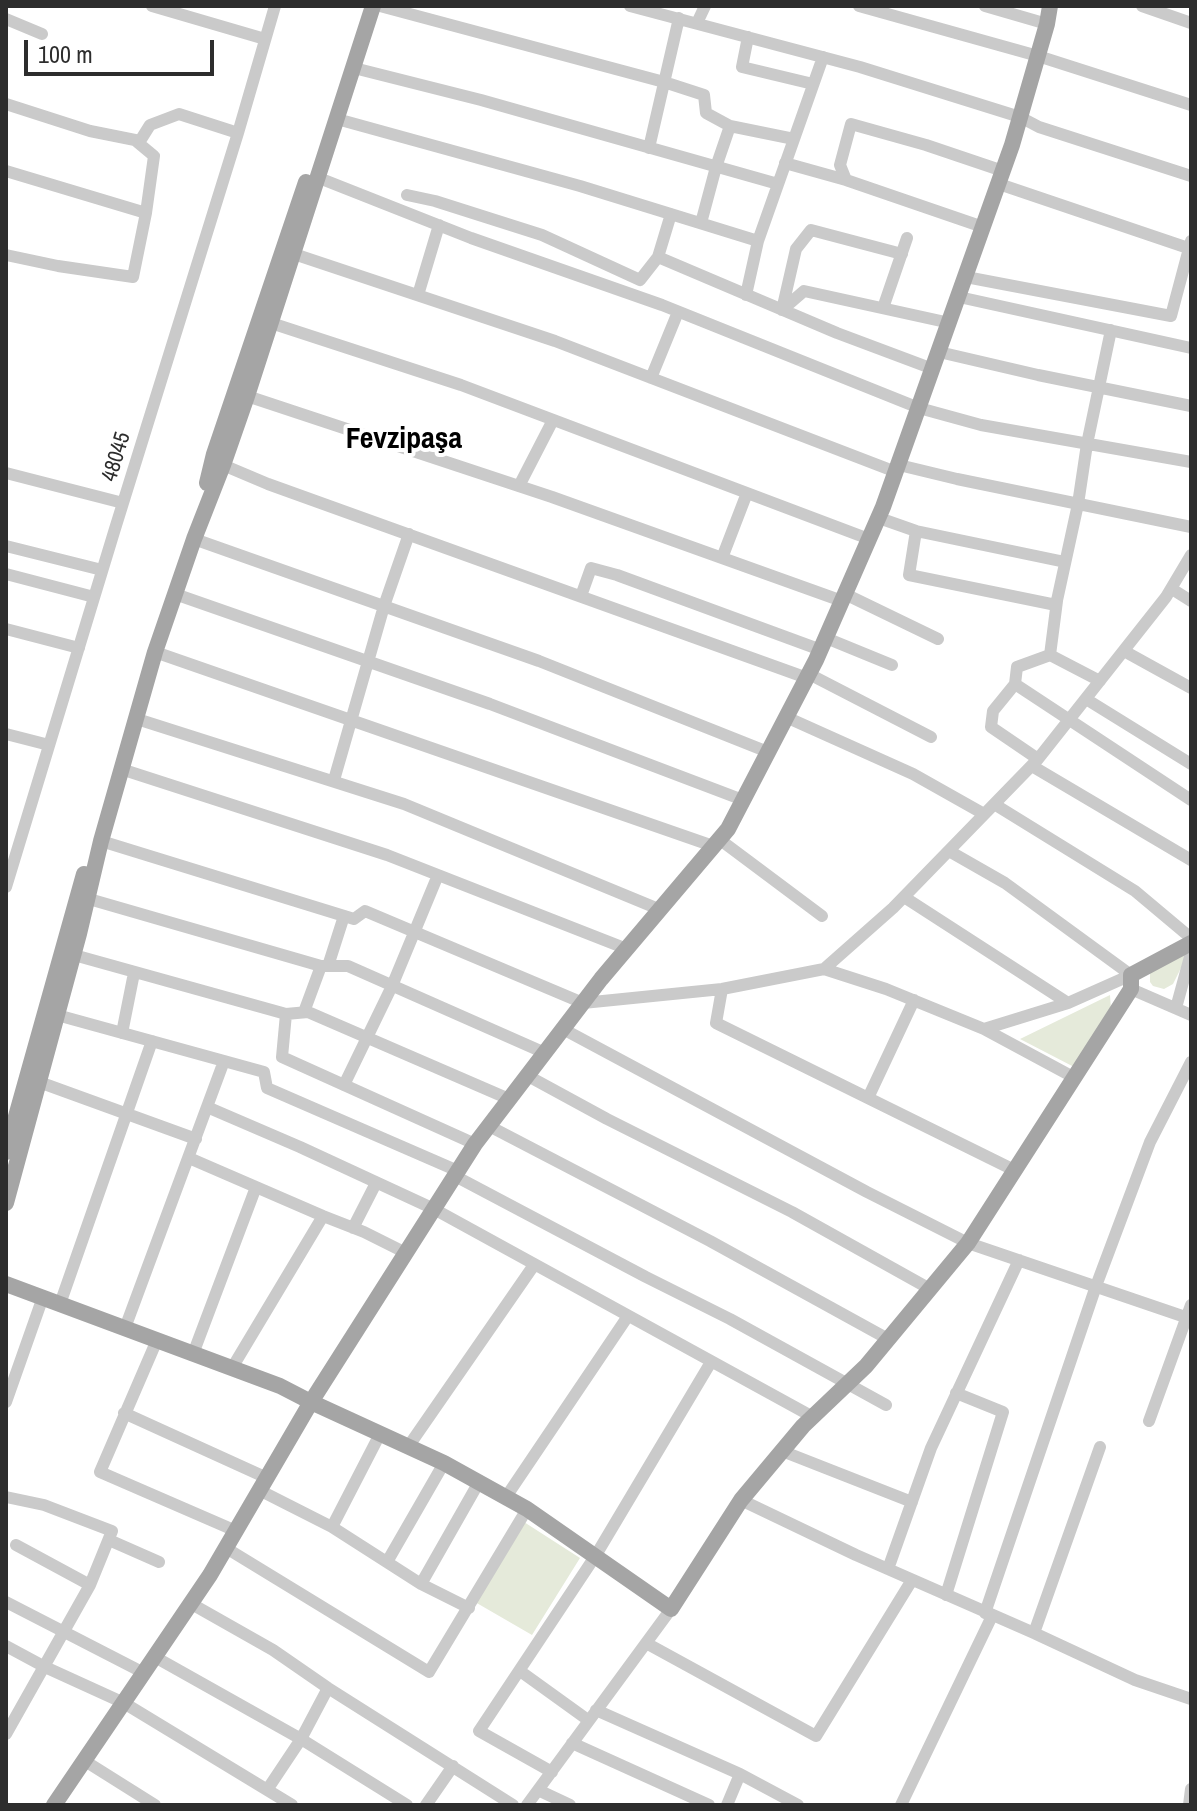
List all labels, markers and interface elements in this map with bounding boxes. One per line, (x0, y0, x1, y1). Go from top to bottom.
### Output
scale bar (28, 24, 218, 74)
text: 100 m (38, 38, 93, 70)
district label: Fevzipaşa (346, 422, 462, 458)
street label: 48045 (97, 429, 137, 485)

